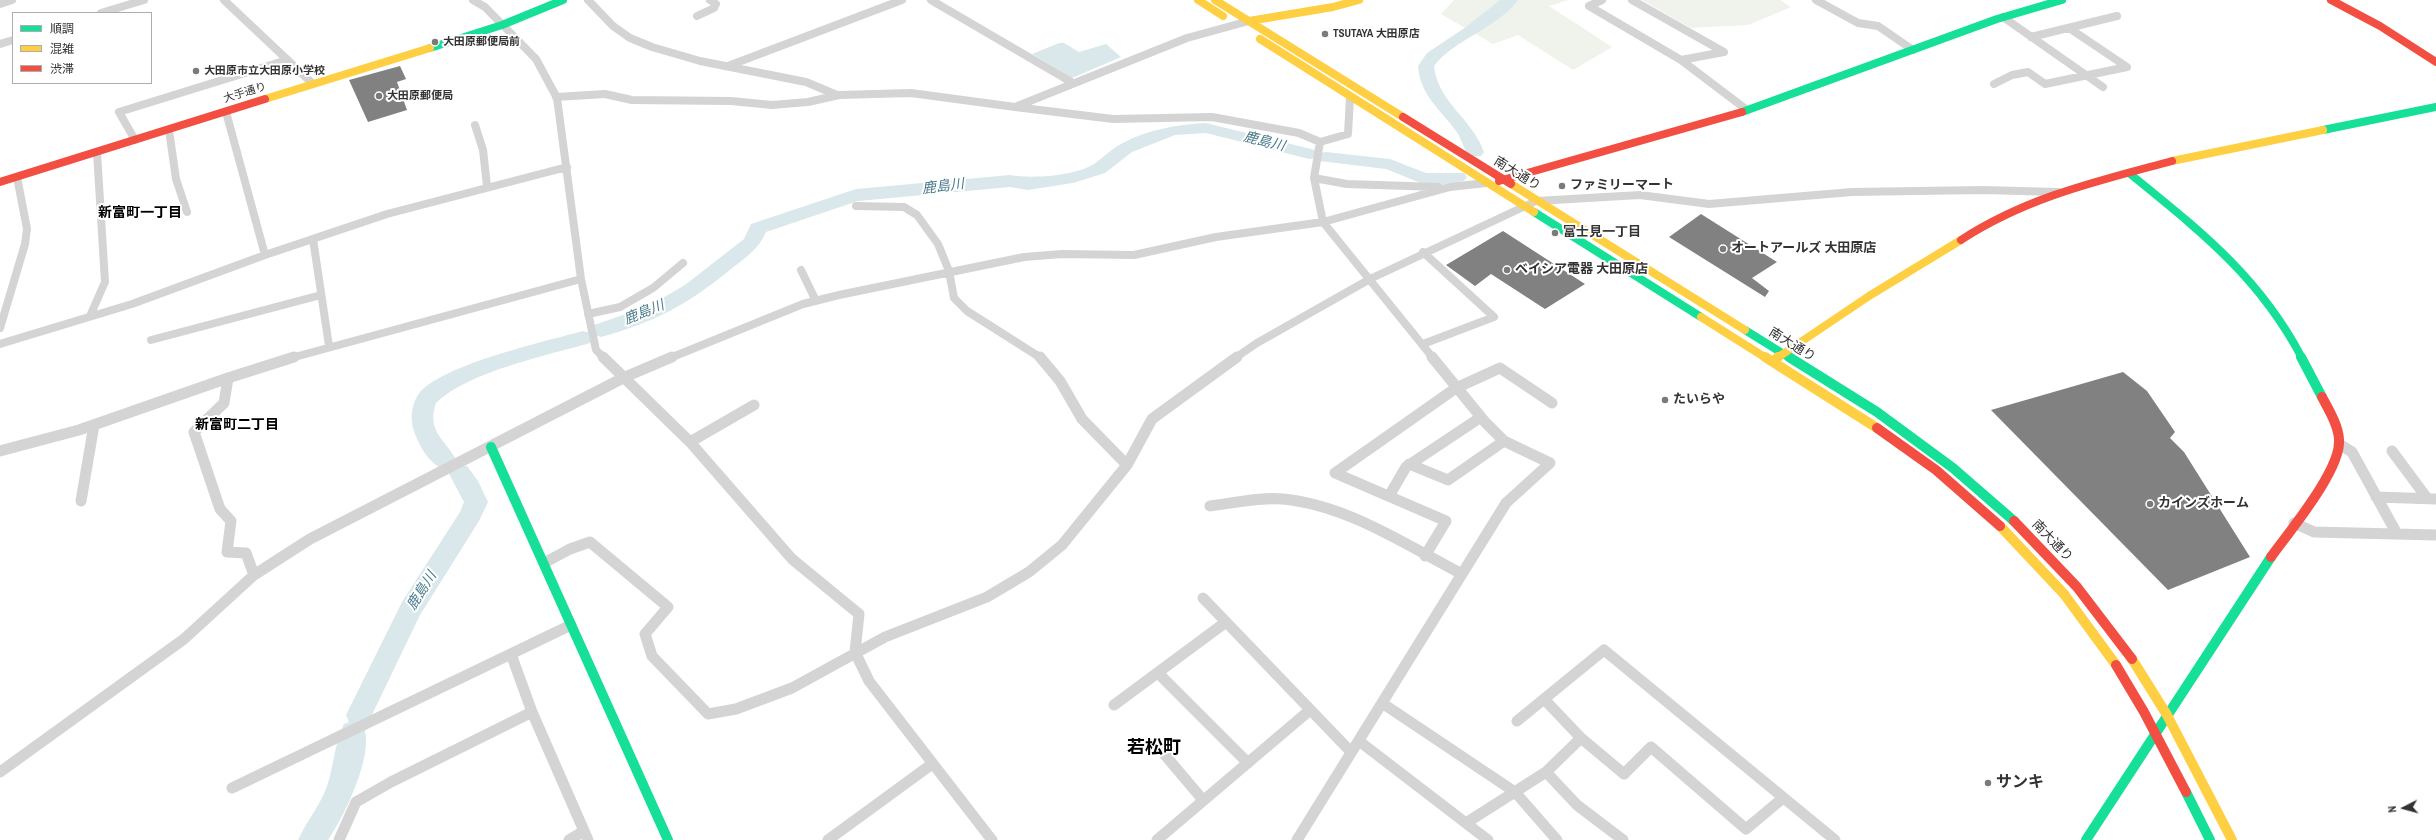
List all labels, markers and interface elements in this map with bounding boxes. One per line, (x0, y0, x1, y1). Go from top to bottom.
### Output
legend (12, 12, 152, 84)
text: 順調 (50, 21, 74, 37)
place label: TSUTAYA 大田原店 (1333, 27, 1420, 41)
marker: TSUTAYA 大田原店 (1320, 29, 1330, 39)
place label: 大田原郵便局前 (443, 35, 520, 49)
marker: 大田原郵便局前 (430, 37, 440, 47)
text: 混雑 (50, 41, 74, 57)
text: 渋滞 (50, 61, 74, 77)
place label: 大田原市立大田原小学校 (204, 64, 325, 78)
marker: 大田原市立大田原小学校 (191, 66, 201, 76)
street label: 大手通り (222, 80, 268, 106)
place label: 大田原郵便局 (387, 89, 453, 103)
marker: 大田原郵便局 (374, 91, 384, 101)
water label: 鹿島川 (1242, 129, 1286, 155)
street label: 南大通り (1491, 154, 1543, 194)
water label: 鹿島川 (921, 176, 965, 198)
place label: ファミリーマート (1570, 178, 1674, 194)
marker: ファミリーマート (1557, 181, 1567, 191)
district label: 新富町一丁目 (98, 205, 182, 221)
place label: 富士見一丁目 (1563, 225, 1641, 241)
marker: 富士見一丁目 (1550, 228, 1560, 238)
place label: オートアールズ 大田原店 (1731, 241, 1876, 257)
marker: オートアールズ 大田原店 (1718, 244, 1728, 254)
place label: ベイシア電器 大田原店 (1515, 262, 1648, 278)
marker: ベイシア電器 大田原店 (1502, 265, 1512, 275)
water label: 鹿島川 (621, 297, 667, 329)
street label: 南大通り (1766, 325, 1818, 365)
place label: たいらや (1673, 392, 1725, 408)
marker: たいらや (1660, 395, 1670, 405)
district label: 新富町二丁目 (195, 417, 279, 433)
place label: カインズホーム (2158, 496, 2249, 512)
marker: カインズホーム (2145, 499, 2155, 509)
street label: 南大通り (2028, 517, 2076, 565)
water label: 鹿島川 (404, 569, 440, 613)
district label: 若松町 (1127, 737, 1181, 759)
place label: サンキ (1996, 773, 2044, 793)
marker: サンキ (1983, 778, 1993, 788)
north arrow (2384, 788, 2424, 828)
text: N (2385, 805, 2399, 813)

